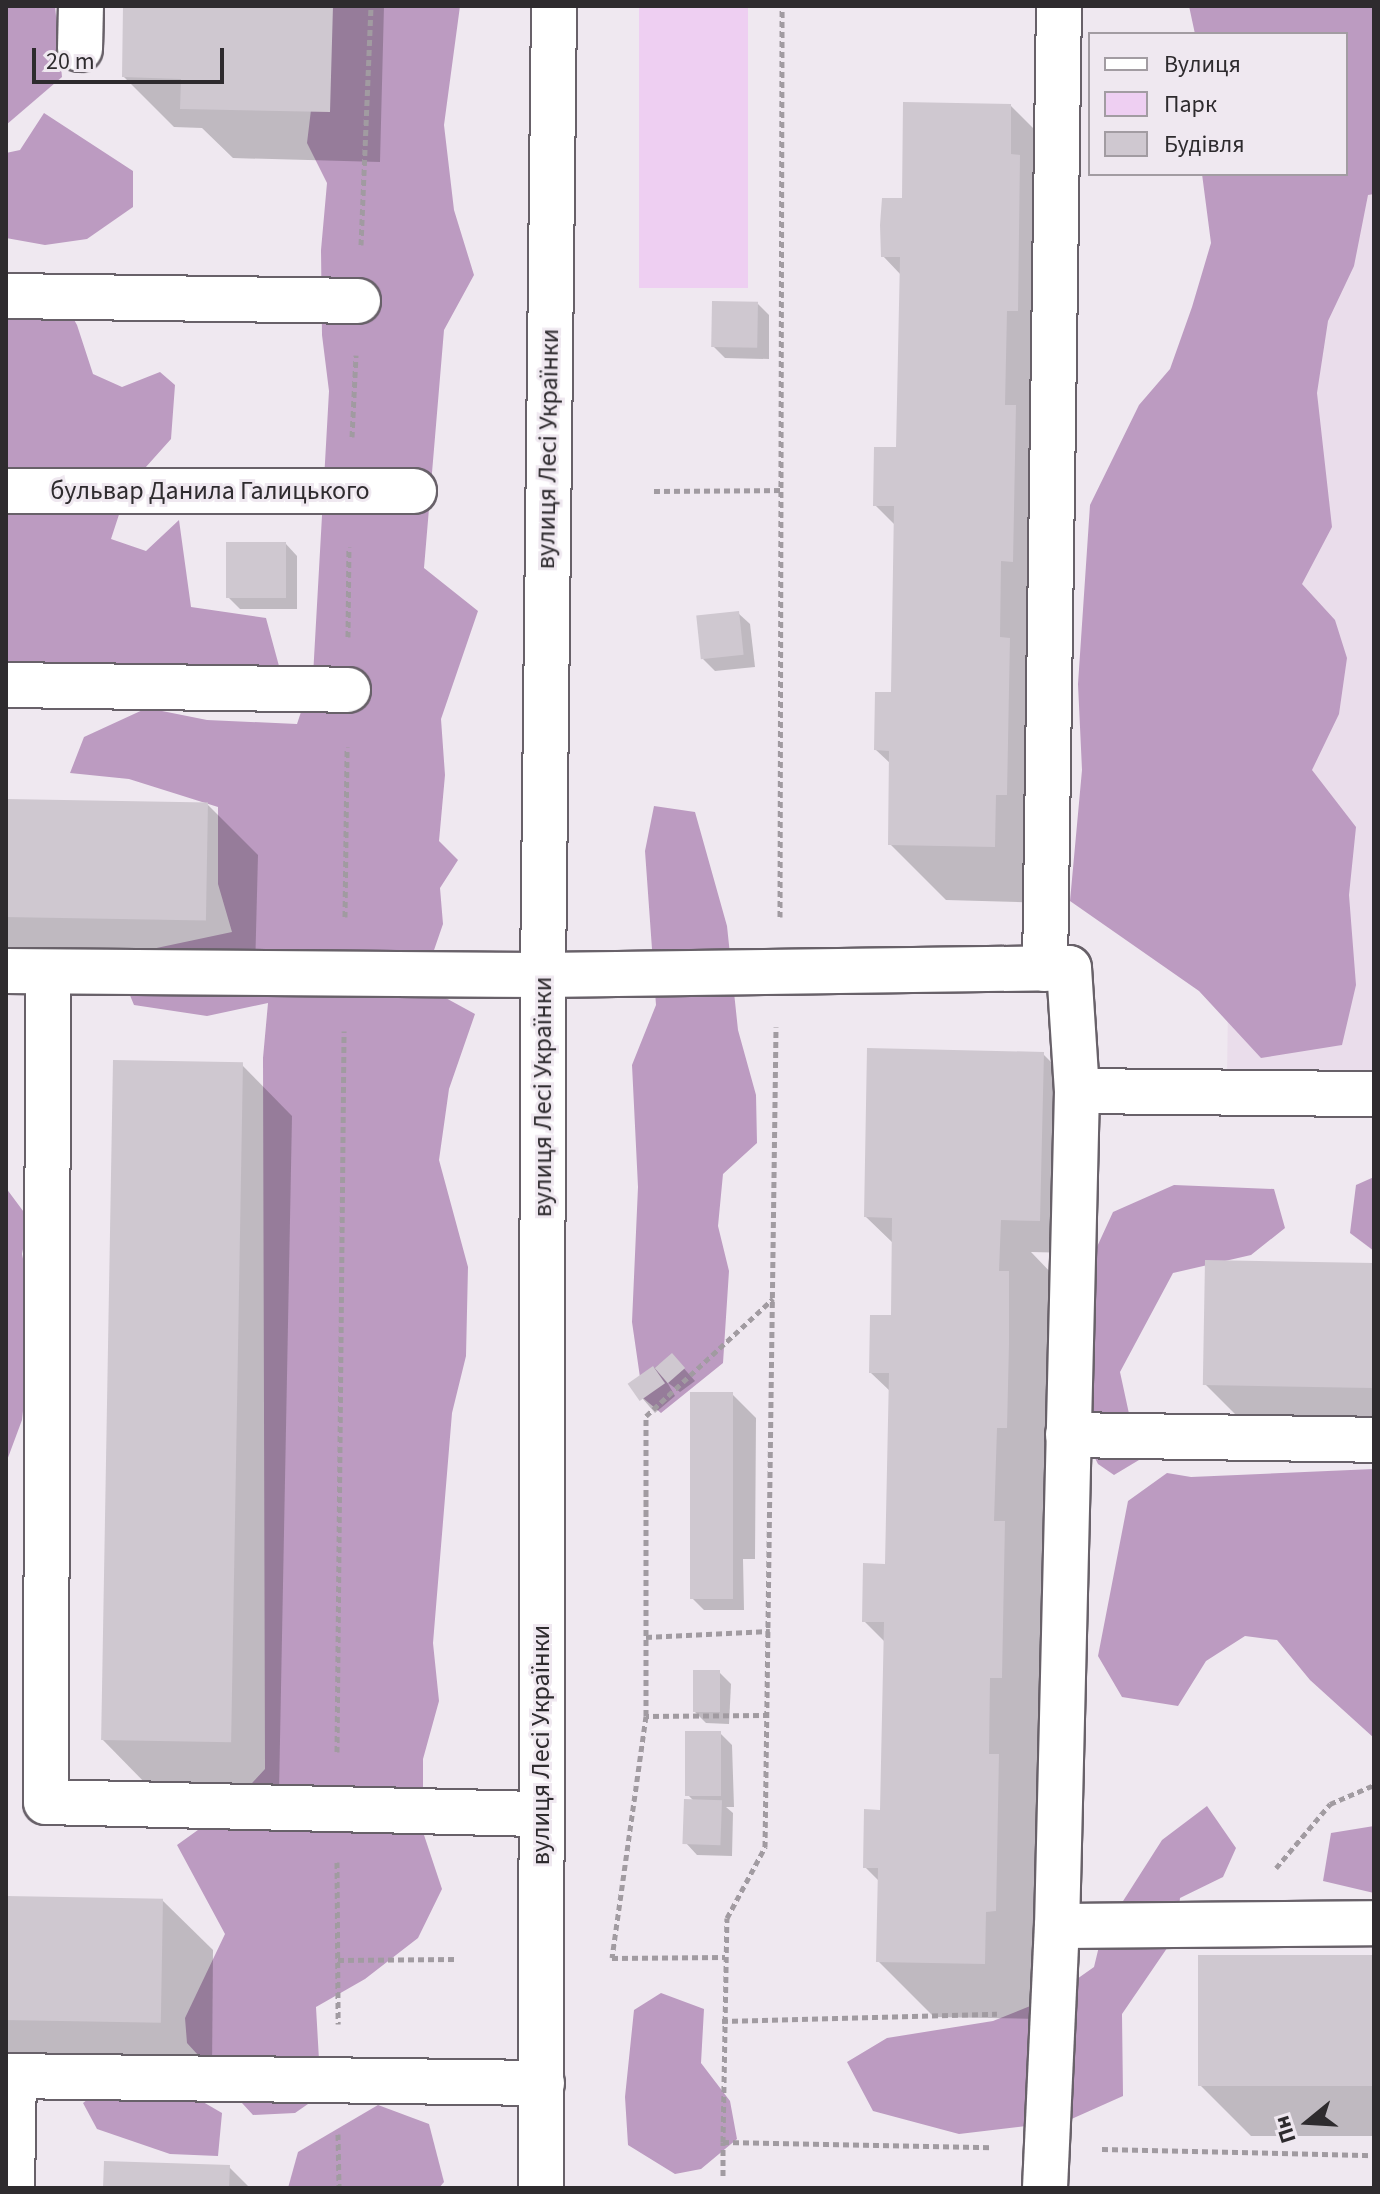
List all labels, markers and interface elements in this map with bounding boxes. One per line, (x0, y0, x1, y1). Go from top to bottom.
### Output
scale bar (36, 32, 228, 82)
legend (1088, 32, 1348, 176)
text: 20 m (46, 44, 95, 79)
text: Вулиця (1164, 47, 1241, 82)
text: Парк (1164, 87, 1217, 122)
text: Будівля (1164, 127, 1245, 162)
street label: вулиця Лесі Українки (530, 328, 566, 570)
street label: бульвар Данила Галицького (50, 475, 370, 507)
street label: вулиця Лесі Українки (527, 977, 559, 1217)
street label: вулиця Лесі Українки (525, 1625, 557, 1865)
north arrow (1268, 2082, 1348, 2162)
text: Пн (1266, 2111, 1305, 2147)

